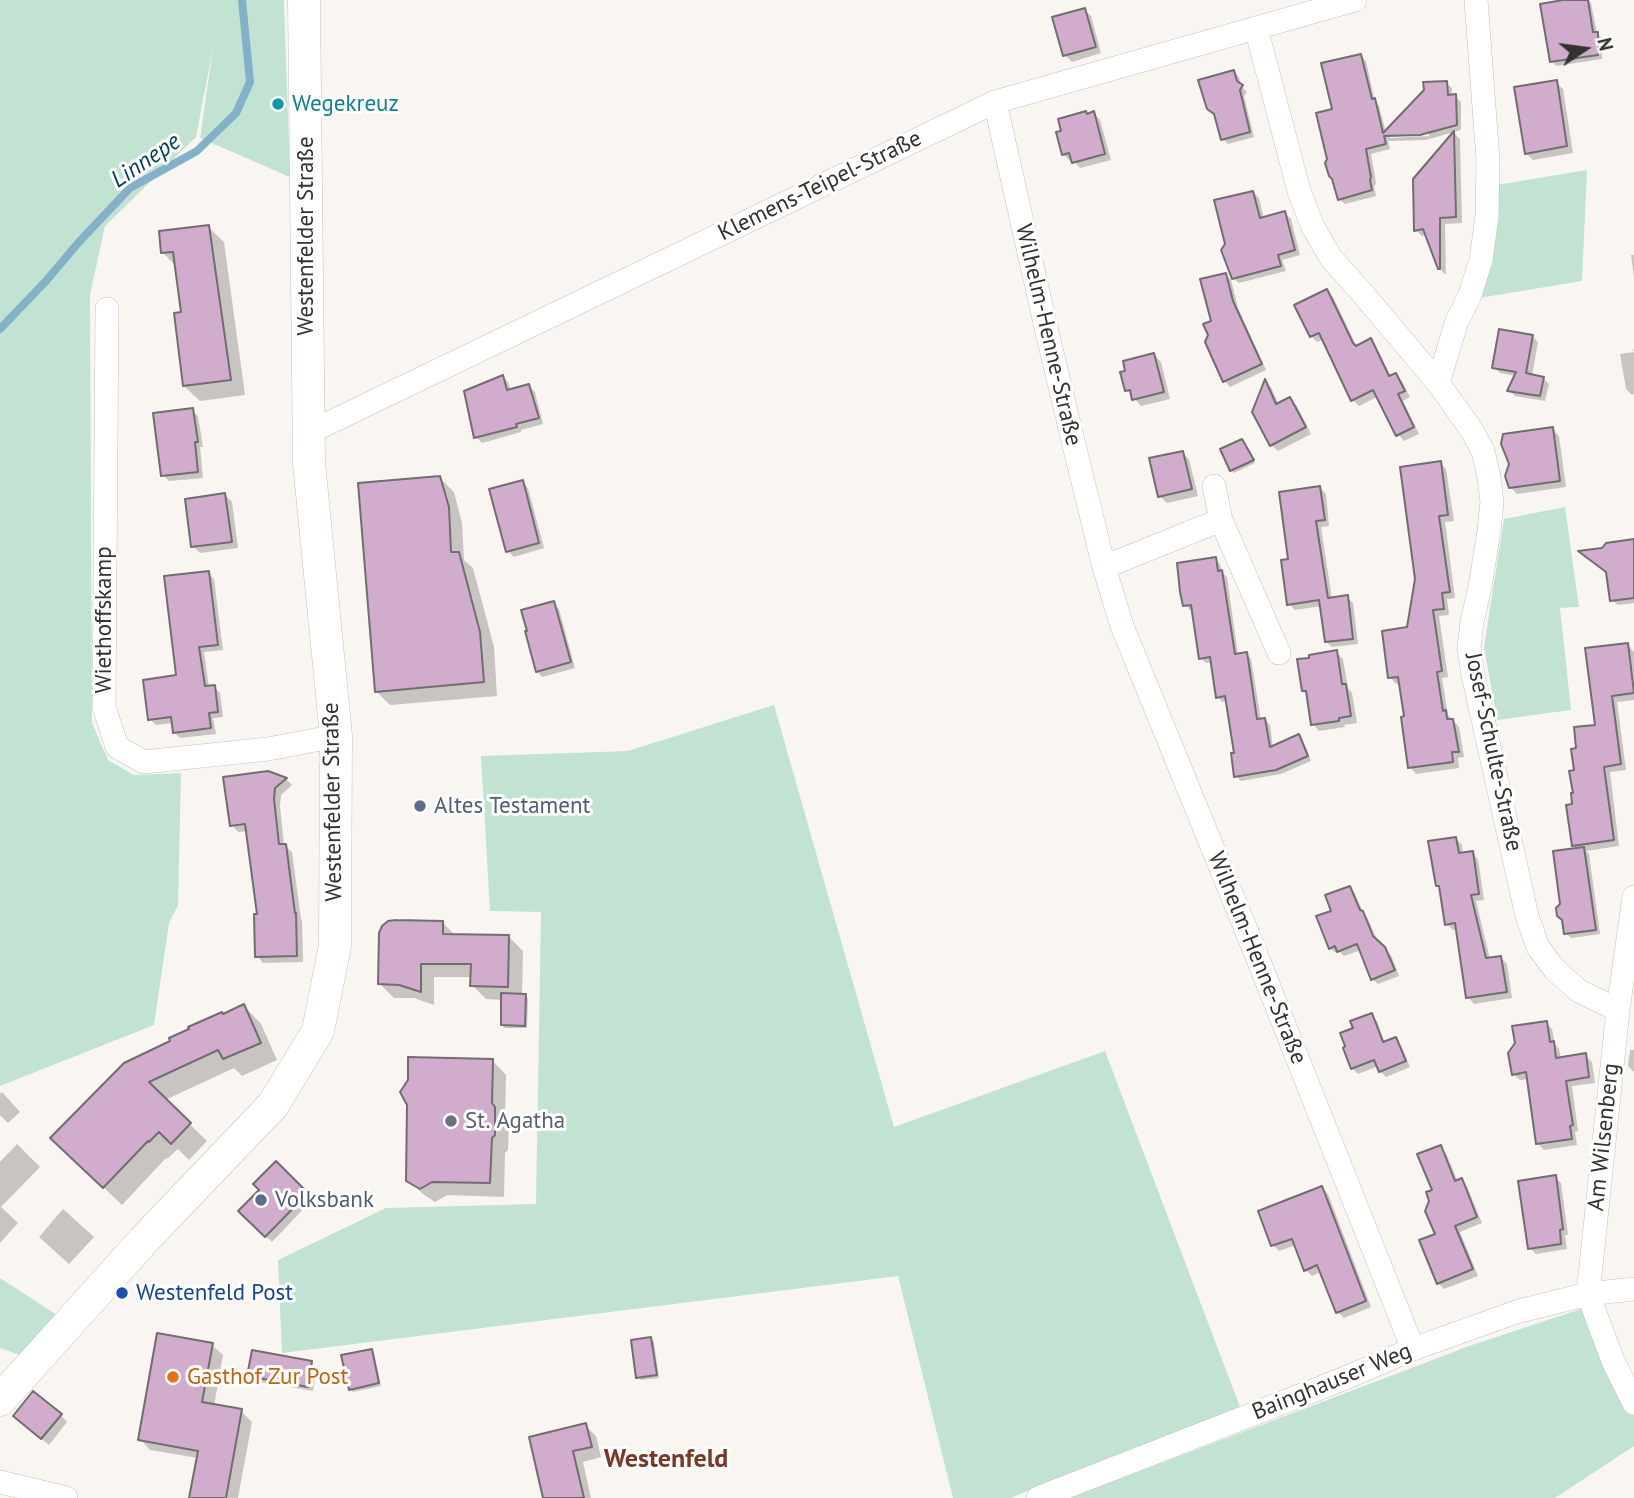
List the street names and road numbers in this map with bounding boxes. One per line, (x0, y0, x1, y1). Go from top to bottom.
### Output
street label: Klemens-Teipel-Straße (714, 125, 926, 247)
street label: Westenfelder Straße (292, 136, 320, 336)
street label: Wilhelm-Henne-Straße (1009, 221, 1087, 449)
street label: Wiethoffskamp (90, 546, 118, 694)
street label: Josef-Schulte-Straße (1458, 650, 1528, 854)
street label: Westenfelder Straße (317, 702, 349, 902)
street label: Wilhelm-Henne-Straße (1202, 848, 1312, 1068)
street label: Am Wilsenberg (1583, 1062, 1625, 1212)
street label: Bainghauser Weg (1248, 1337, 1416, 1427)

